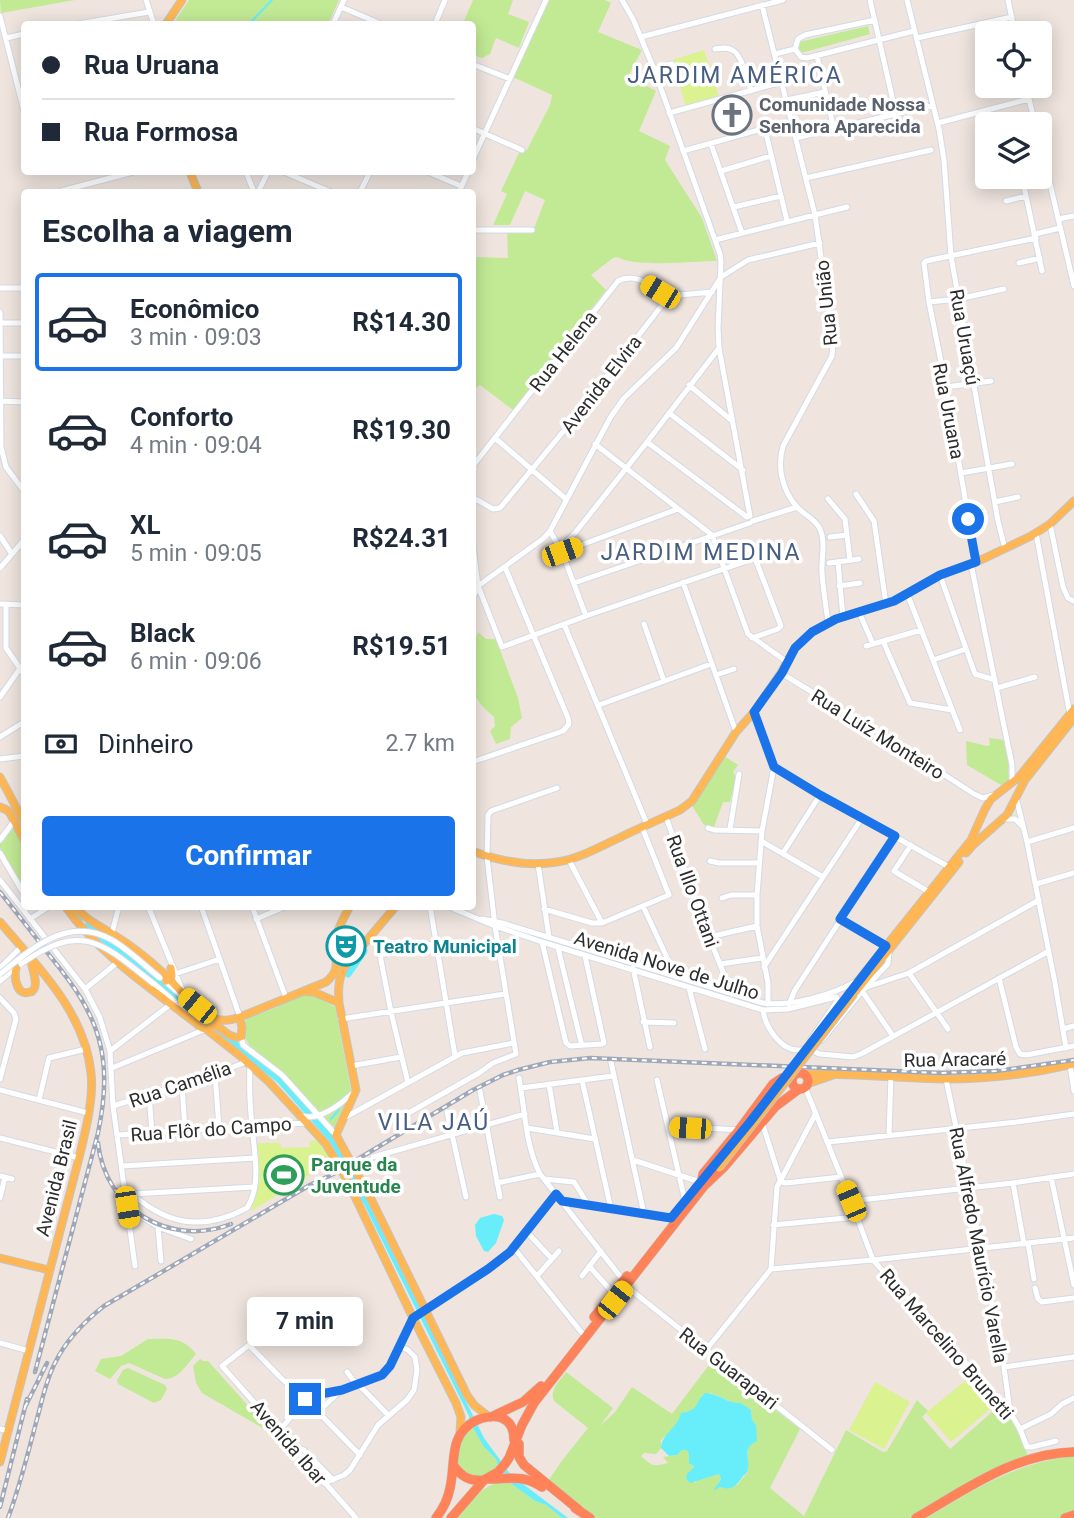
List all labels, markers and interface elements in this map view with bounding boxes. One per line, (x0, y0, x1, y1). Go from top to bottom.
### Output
map controls (975, 21, 1052, 189)
button: locate (975, 21, 1052, 98)
text: Rua Uruana (84, 50, 219, 80)
district label: JARDIM AMÉRICA (627, 61, 843, 89)
place label: Comunidade Nossa Senhora Aparecida (759, 93, 925, 138)
church icon: Comunidade Nossa Senhora Aparecida (711, 94, 753, 136)
button: layers (975, 112, 1052, 189)
text: Rua Formosa (84, 117, 238, 147)
text: Escolha a viagem (42, 212, 293, 250)
street label: Rua União (811, 259, 842, 347)
car (637, 272, 684, 312)
street label: Rua Uruaçú (945, 287, 984, 387)
icon: car (46, 291, 109, 354)
text: Econômico (130, 294, 259, 324)
street label: Rua Helena (525, 306, 602, 396)
text: R$14.30 (352, 307, 451, 337)
text: 3 min · 09:03 (130, 324, 262, 351)
street label: Avenida Elvira (556, 331, 647, 438)
street label: Rua Uruana (928, 361, 969, 461)
icon: car (46, 399, 109, 462)
text: Conforto (130, 402, 234, 432)
text: R$19.30 (352, 415, 451, 445)
text: 4 min · 09:04 (130, 432, 262, 459)
route start (952, 503, 984, 535)
icon: car (46, 507, 109, 570)
text: XL (130, 510, 161, 540)
text: R$24.31 (352, 523, 451, 553)
car (539, 535, 586, 569)
district label: JARDIM MEDINA (601, 539, 801, 566)
text: 5 min · 09:05 (130, 540, 262, 567)
icon: car (46, 615, 109, 678)
text: Black (130, 618, 195, 648)
text: R$19.51 (352, 631, 451, 661)
text: 6 min · 09:06 (130, 648, 262, 675)
street label: Rua Luíz Monteiro (807, 684, 948, 785)
icon: cash (42, 725, 80, 763)
text: Dinheiro (98, 729, 194, 759)
text: 2.7 km (386, 730, 455, 757)
button: Confirmar (42, 816, 455, 896)
street label: Rua Illo Ottani (662, 832, 724, 951)
theatre icon: Teatro Municipal (325, 925, 367, 967)
street label: Avenida Nove de Julho (571, 926, 762, 1005)
place label: Teatro Municipal (373, 935, 517, 958)
car (175, 985, 220, 1027)
street label: Rua Aracaré (903, 1047, 1007, 1072)
street label: Rua Camélia (126, 1056, 234, 1113)
district label: VILA JAÚ (378, 1108, 490, 1136)
street label: Rua Flôr do Campo (130, 1112, 292, 1147)
car (669, 1116, 712, 1140)
street label: Avenida Brasil (31, 1117, 82, 1239)
street label: Rua Alfredo Maurício Varella (944, 1125, 1013, 1365)
place label: Parque da Juventude (311, 1153, 401, 1198)
sports icon: Parque da Juventude (263, 1154, 305, 1196)
car (834, 1178, 869, 1224)
car (114, 1185, 141, 1229)
street label: Rua Marcelino Brunetti (875, 1264, 1018, 1424)
car (594, 1277, 637, 1323)
callout: 7 min (247, 1298, 363, 1346)
text: 7 min (276, 1308, 334, 1335)
street label: Rua Guarapari (675, 1323, 783, 1414)
route end (289, 1383, 321, 1415)
street label: Avenida Ibar (246, 1395, 332, 1490)

